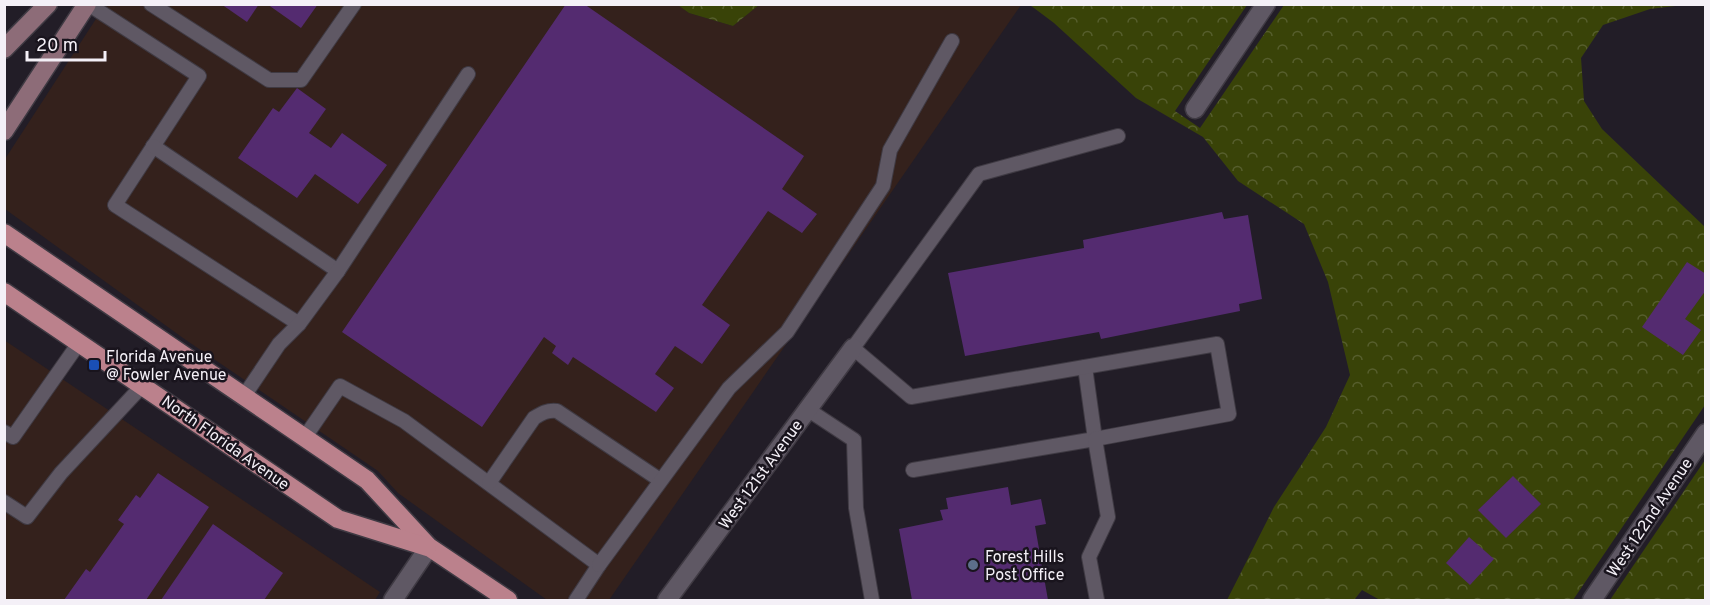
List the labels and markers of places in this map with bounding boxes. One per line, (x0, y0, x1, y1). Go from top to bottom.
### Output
place label: Florida Avenue @ Fowler Avenue (106, 348, 226, 386)
marker: Florida Avenue @ Fowler Avenue (87, 358, 101, 372)
place label: Forest Hills Post Office (985, 548, 1064, 586)
marker: Forest Hills Post Office (966, 558, 980, 572)

